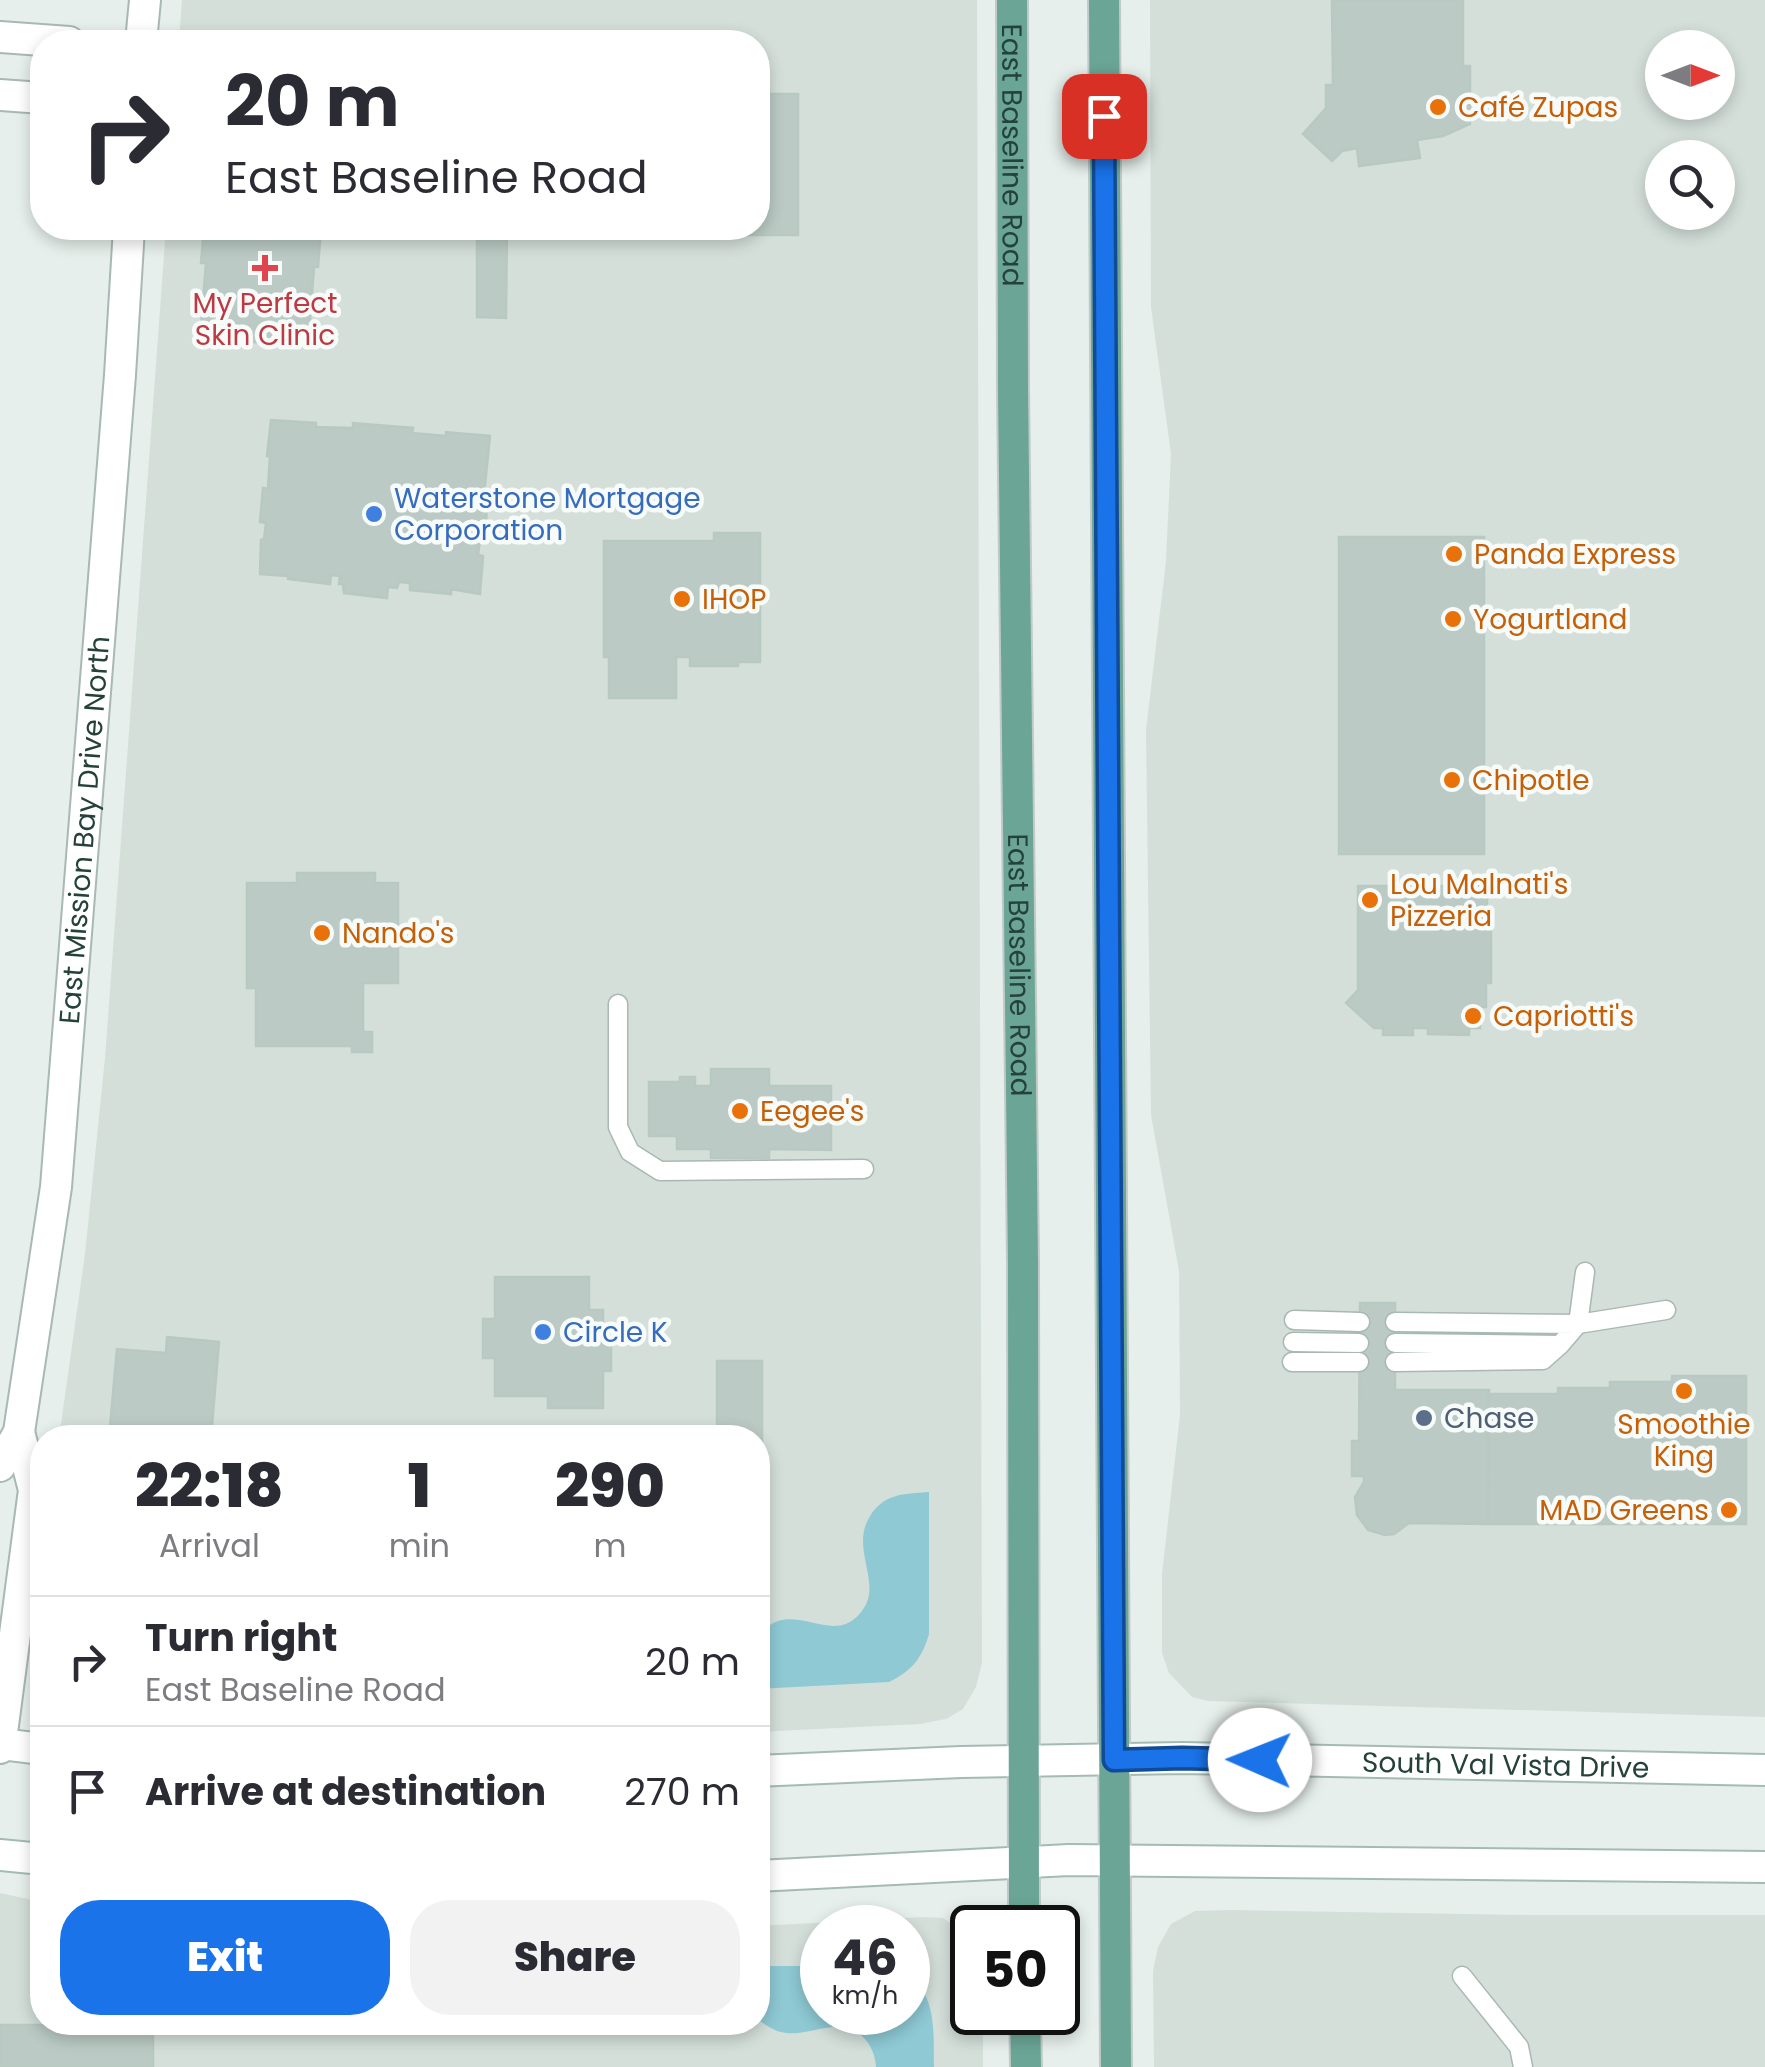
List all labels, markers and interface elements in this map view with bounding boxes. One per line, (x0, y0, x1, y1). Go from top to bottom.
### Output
street label: East Baseline Road (992, 23, 1032, 287)
north arrow (1645, 30, 1735, 120)
map controls (1645, 30, 1735, 230)
text: 20 m (225, 52, 400, 151)
icon: right (60, 70, 190, 200)
pin (1062, 74, 1147, 159)
place label: Café Zupas (1458, 88, 1618, 127)
icon: arrive (1077, 89, 1132, 144)
marker: Café Zupas (1427, 96, 1449, 118)
button: search (1645, 140, 1735, 230)
text: East Baseline Road (225, 146, 648, 209)
marker: My Perfect Skin Clinic (252, 255, 278, 281)
place label: My Perfect Skin Clinic (192, 284, 338, 355)
place label: Waterstone Mortgage Corporation (394, 479, 701, 550)
marker: Waterstone Mortgage Corporation (363, 503, 385, 525)
place label: Panda Express (1474, 535, 1676, 574)
marker: Panda Express (1443, 543, 1465, 565)
place label: IHOP (702, 580, 766, 619)
marker: IHOP (671, 588, 693, 610)
place label: Yogurtland (1473, 600, 1627, 639)
marker: Yogurtland (1442, 608, 1464, 630)
street label: East Mission Bay Drive North (50, 634, 119, 1025)
place label: Chipotle (1472, 761, 1590, 800)
marker: Chipotle (1441, 769, 1463, 791)
street label: East Baseline Road (998, 833, 1040, 1097)
place label: Lou Malnati's Pizzeria (1390, 865, 1568, 936)
marker: Lou Malnati's Pizzeria (1359, 889, 1381, 911)
place label: Nando's (342, 914, 454, 953)
marker: Nando's (311, 922, 333, 944)
place label: Capriotti's (1493, 997, 1634, 1036)
marker: Capriotti's (1462, 1005, 1484, 1027)
place label: Eegee's (760, 1092, 864, 1131)
marker: Eegee's (729, 1100, 751, 1122)
place label: Circle K (563, 1313, 668, 1352)
marker: Circle K (532, 1321, 554, 1343)
marker: Smoothie King (1673, 1380, 1695, 1402)
place label: Chase (1444, 1399, 1534, 1438)
place label: Smoothie King (1617, 1405, 1751, 1476)
marker: Chase (1413, 1407, 1435, 1429)
text: 22:18 (135, 1444, 284, 1528)
text: 1 (408, 1444, 431, 1528)
text: 290 (555, 1444, 665, 1528)
place label: MAD Greens (1539, 1491, 1709, 1530)
marker: MAD Greens (1718, 1499, 1740, 1521)
text: Arrival (159, 1523, 260, 1568)
text: min (389, 1523, 450, 1568)
text: m (594, 1523, 627, 1568)
text: Turn right (145, 1611, 337, 1664)
icon: right (60, 1634, 115, 1689)
text: 20 m (645, 1635, 740, 1688)
text: East Baseline Road (145, 1667, 446, 1712)
position arrow (1208, 1708, 1312, 1812)
street label: South Val Vista Drive (1362, 1743, 1650, 1788)
icon: arrive (60, 1764, 115, 1819)
text: Arrive at destination (145, 1765, 546, 1818)
text: 270 m (624, 1765, 740, 1818)
button: Exit (60, 1900, 390, 2015)
button: Share (410, 1900, 740, 2015)
speed limit sign: 50 (950, 1905, 1080, 2035)
text: 46 (832, 1922, 898, 1993)
text: km/h (832, 1978, 898, 2013)

